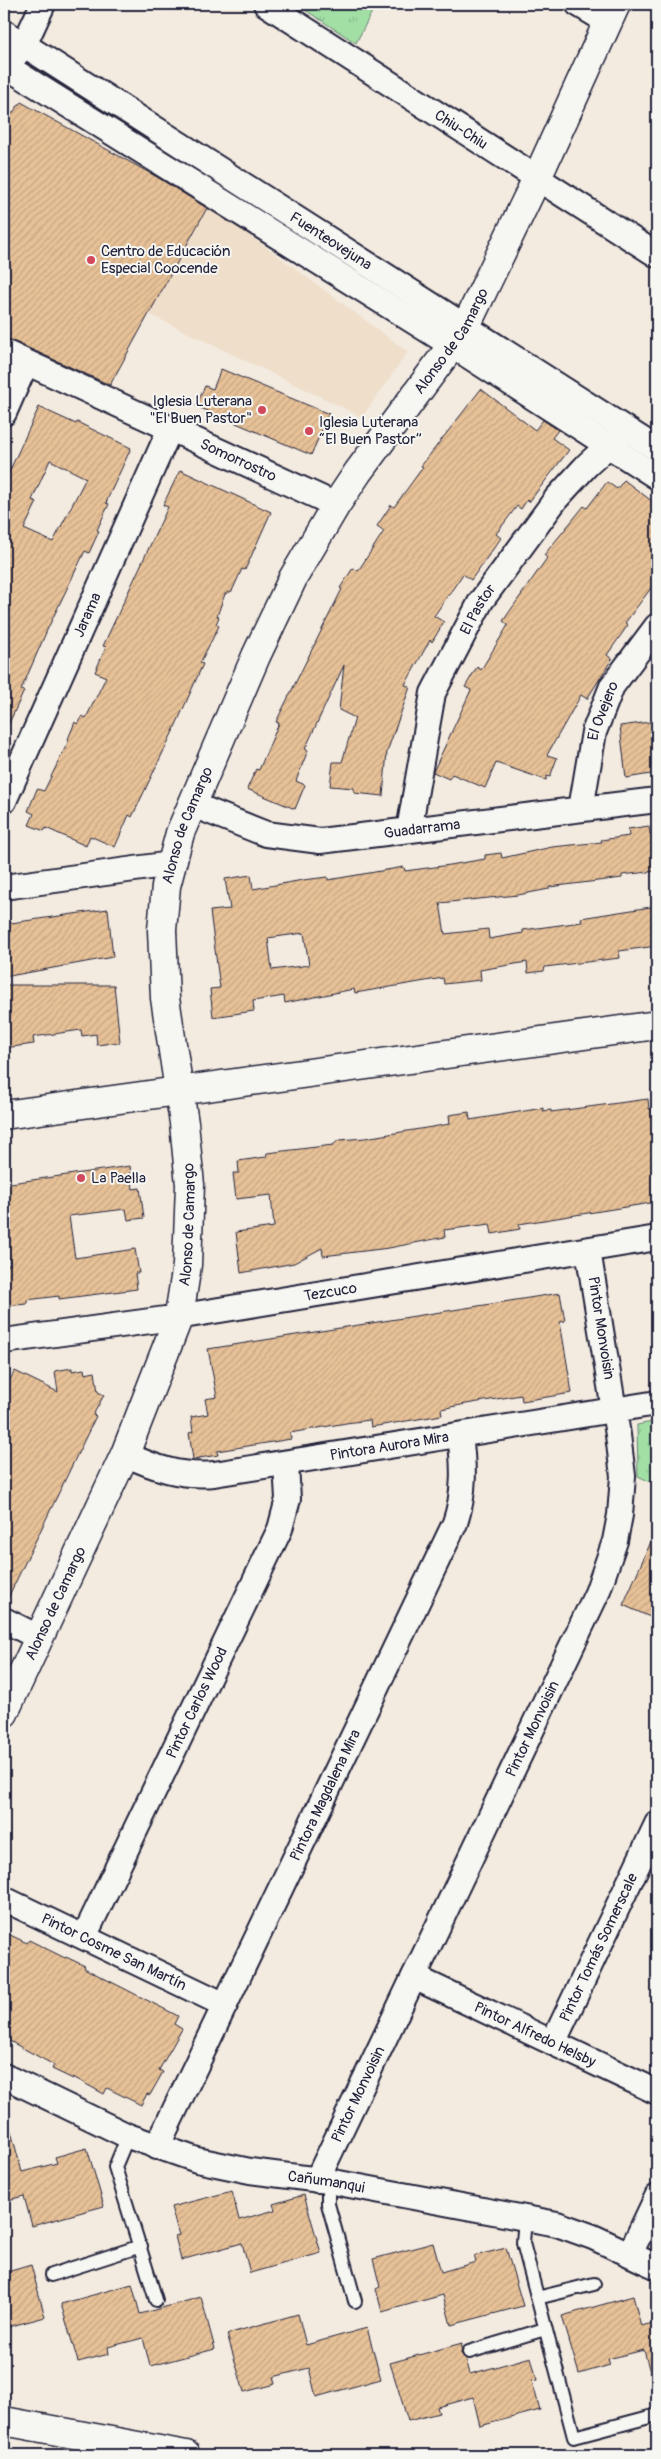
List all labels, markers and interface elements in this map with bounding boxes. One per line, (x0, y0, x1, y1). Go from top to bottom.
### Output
street label: Chiu-Chiu (431, 105, 492, 153)
street label: Fuenteovejuna (286, 208, 376, 274)
place label: Centro de Educación Especial Coocende (101, 242, 231, 278)
marker: Centro de Educación Especial Coocende (85, 254, 97, 266)
street label: Alonso de Camargo (410, 285, 492, 398)
place label: Iglesia Luterana "El Buen Pastor" (150, 392, 252, 428)
marker: Iglesia Luterana "El Buen Pastor" (256, 404, 268, 416)
place label: Iglesia Luterana “El Buen Pastor” (319, 413, 422, 449)
marker: Iglesia Luterana “El Buen Pastor” (303, 425, 315, 437)
street label: Somorrostro (197, 434, 280, 486)
street label: El Pastor (456, 580, 500, 638)
street label: Jarama (69, 589, 105, 640)
street label: El Ovejero (583, 677, 622, 742)
street label: Alonso de Camargo (158, 764, 217, 886)
street label: Guadarrama (383, 815, 461, 843)
street label: Alonso de Camargo (174, 1162, 200, 1288)
place label: La Paella (91, 1169, 146, 1188)
marker: La Paella (75, 1172, 87, 1184)
street label: Pintor Monvoisin (583, 1275, 619, 1381)
street label: Tezcuco (302, 1278, 358, 1306)
street label: Pintora Aurora Mira (329, 1427, 450, 1465)
street label: Alonso de Camargo (21, 1544, 90, 1663)
street label: Pintor Carlos Wood (162, 1644, 231, 1761)
street label: Pintor Monvoisin (501, 1678, 563, 1780)
street label: Pintora Magdalena Mira (286, 1726, 365, 1864)
street label: Pintor Tomás Somerscale (555, 1869, 642, 2025)
street label: Pintor Cosme San Martín (38, 1909, 190, 1995)
street label: Pintor Alfredo Helsby (471, 1997, 600, 2072)
street label: Pintor Monvoisin (327, 2043, 389, 2145)
street label: Cañumanqui (287, 2166, 367, 2197)

